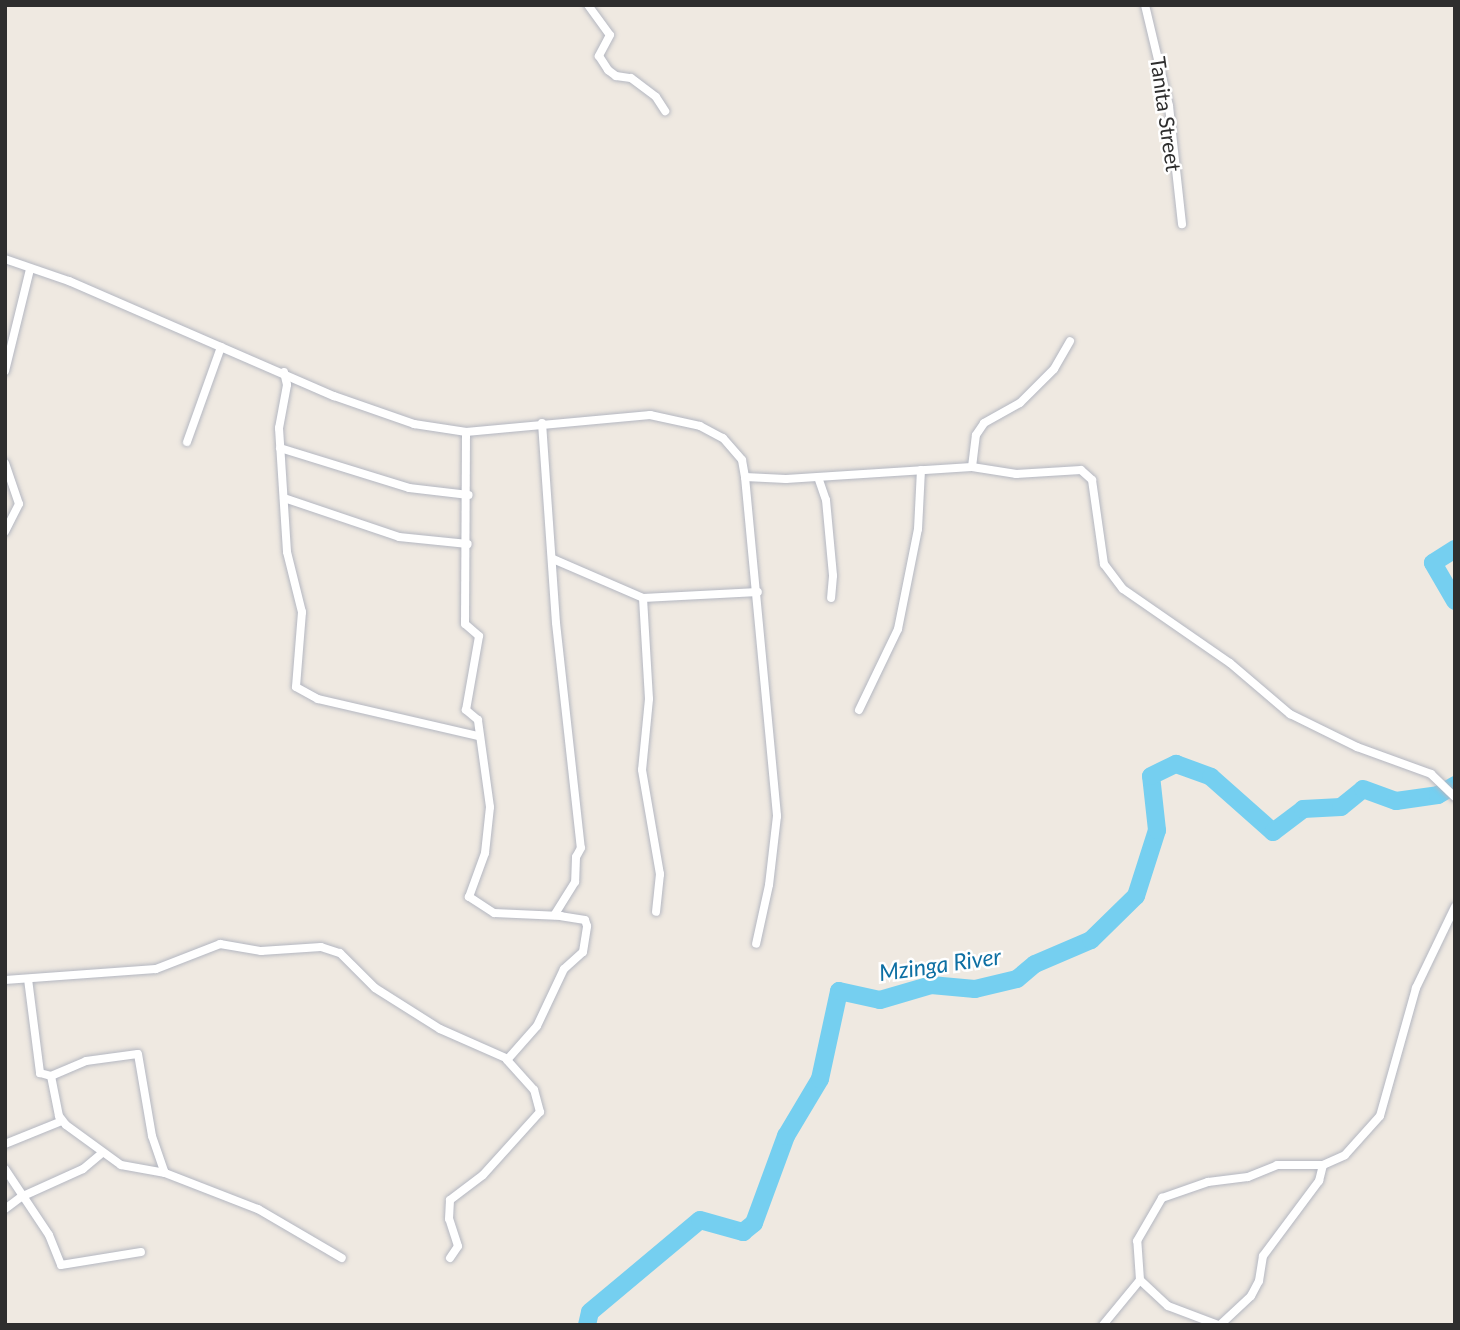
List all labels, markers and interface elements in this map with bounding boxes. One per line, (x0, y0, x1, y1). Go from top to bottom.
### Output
street label: Tanita Street (1145, 55, 1187, 173)
water label: Mzinga River (877, 942, 1003, 986)

